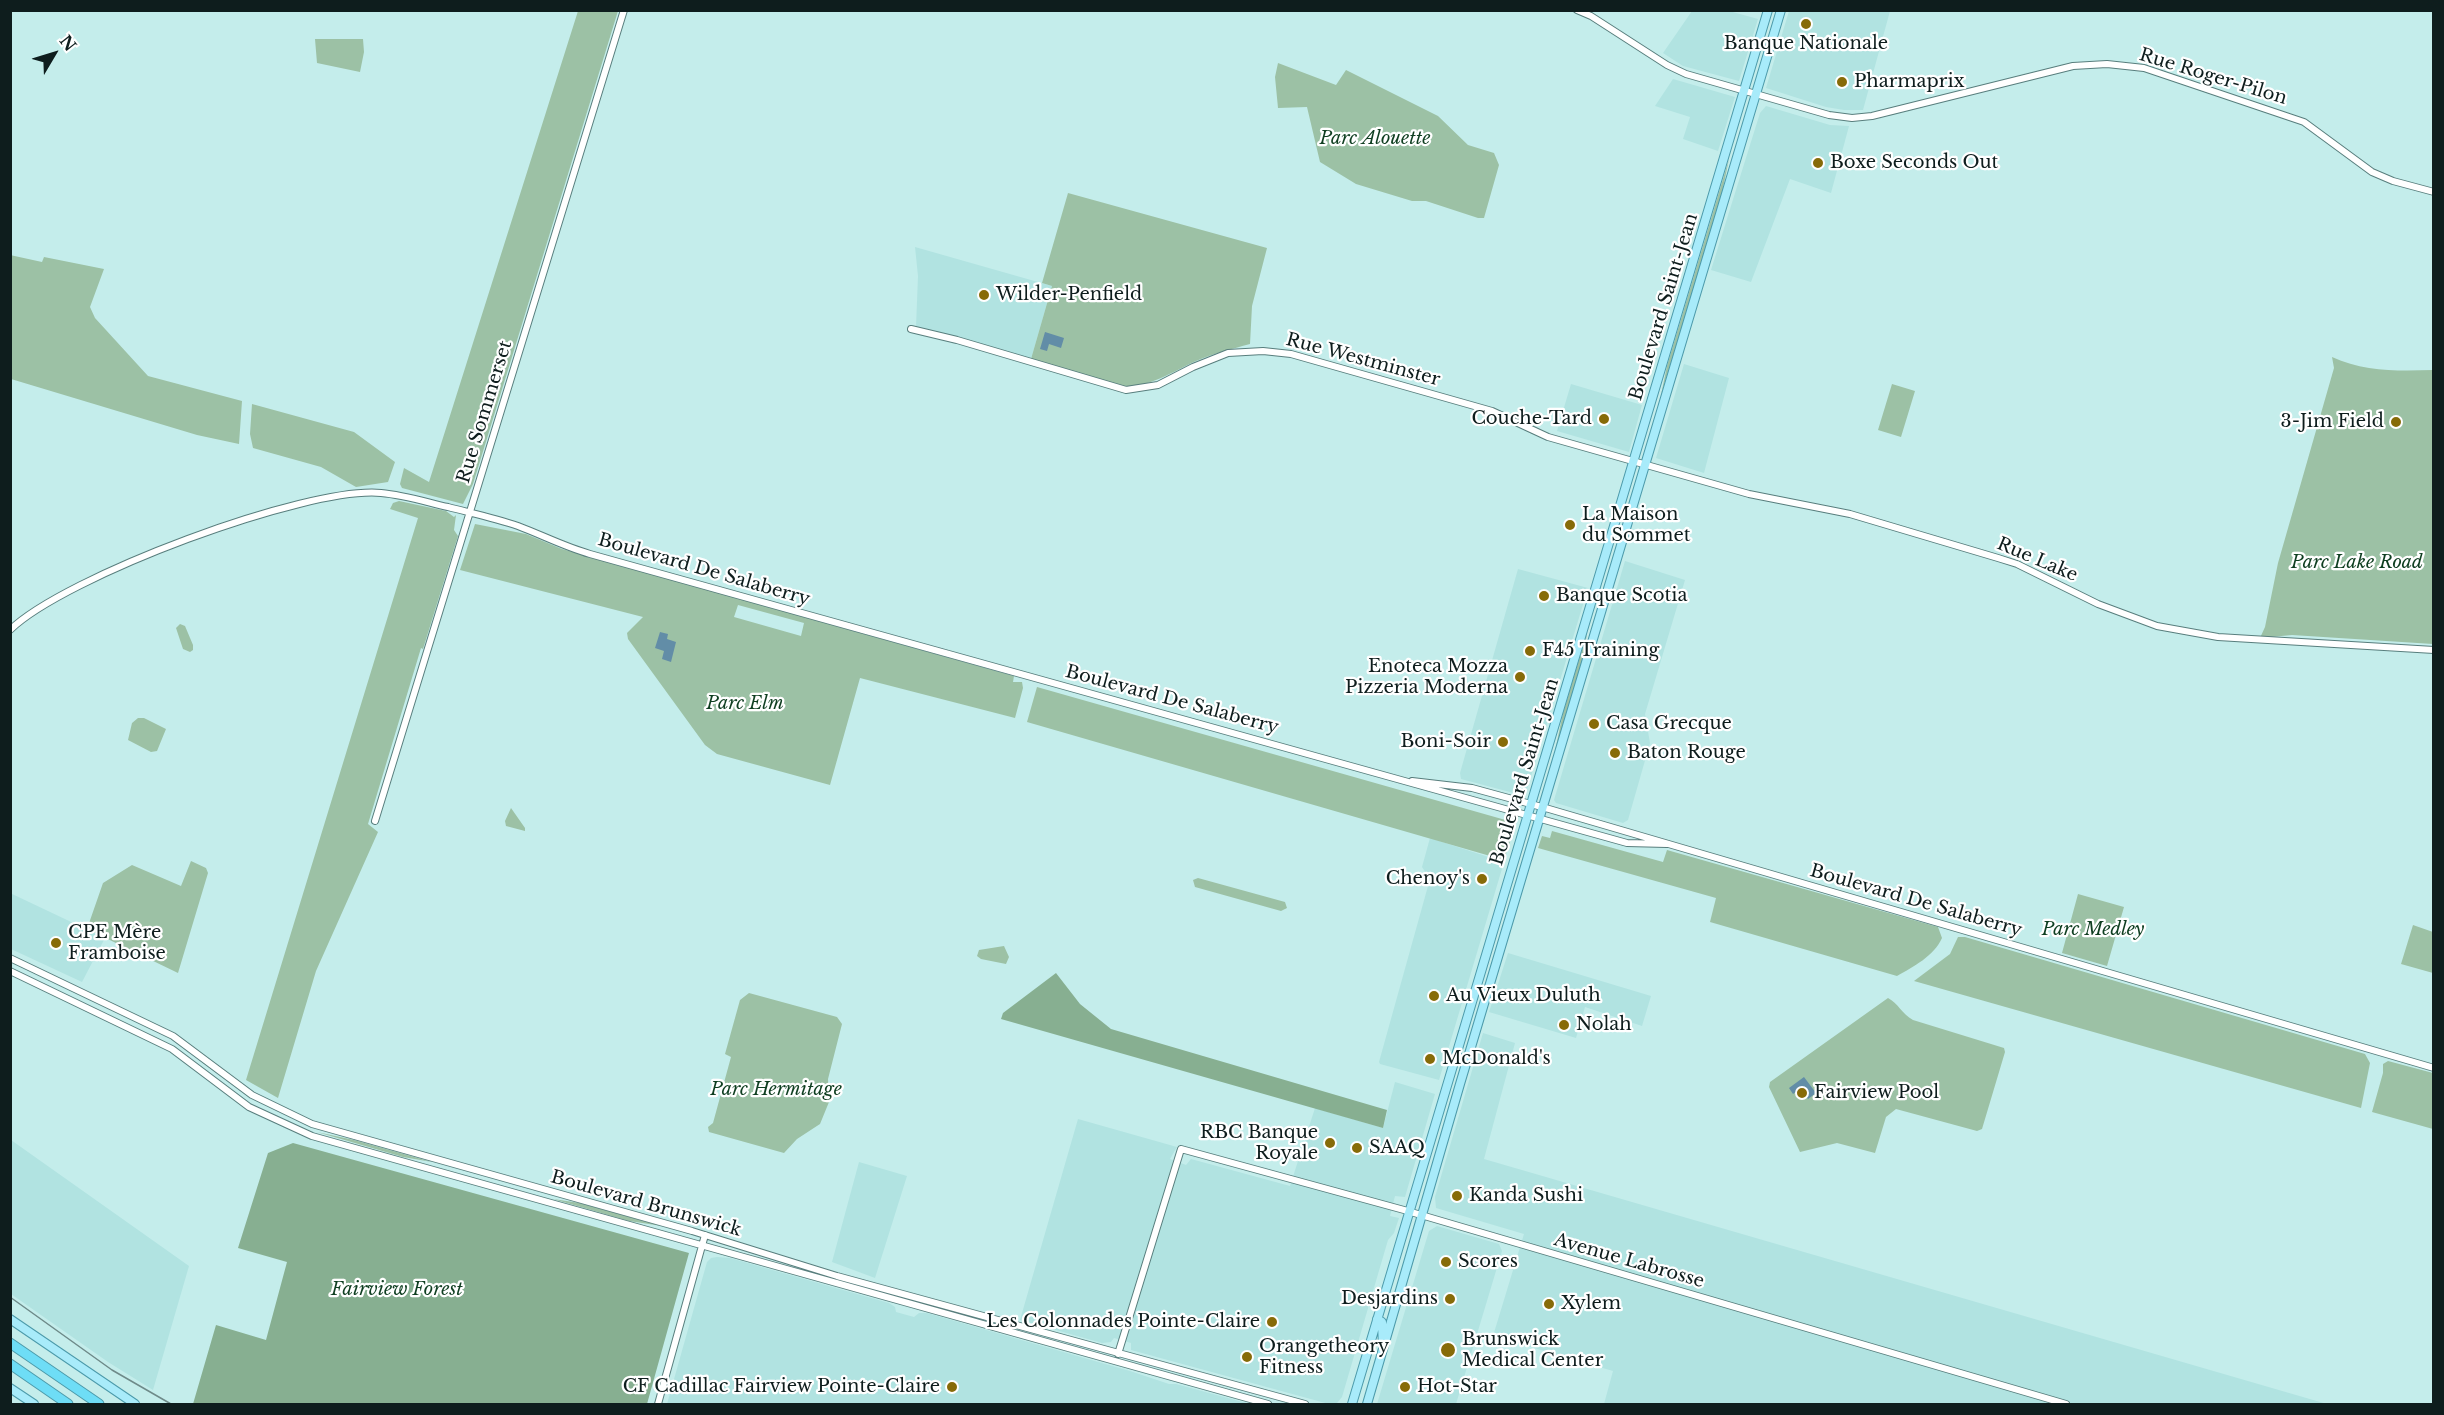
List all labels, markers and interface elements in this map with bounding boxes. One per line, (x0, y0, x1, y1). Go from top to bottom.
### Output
marker: Banque Nationale (1799, 17, 1813, 31)
north arrow (24, 24, 84, 84)
text: N (56, 31, 81, 55)
place label: Banque Nationale (1724, 33, 1888, 55)
street label: Rue Roger-Pilon (2137, 44, 2289, 110)
place label: Pharmaprix (1854, 71, 1965, 93)
marker: Pharmaprix (1835, 75, 1849, 89)
park label: Parc Alouette (1319, 128, 1431, 150)
place label: Boxe Seconds Out (1830, 152, 1998, 174)
marker: Boxe Seconds Out (1811, 156, 1825, 170)
street label: Boulevard Saint-Jean (1625, 211, 1703, 403)
place label: Wilder-Penfield (996, 284, 1142, 306)
marker: Wilder-Penfield (977, 288, 991, 302)
street label: Rue Westminster (1284, 329, 1442, 391)
street label: Rue Sommerset (453, 338, 517, 486)
place label: Couche-Tard (1471, 408, 1592, 430)
place label: 3-Jim Field (2281, 411, 2384, 433)
marker: Couche-Tard (1597, 412, 1611, 426)
marker: 3-Jim Field (2389, 415, 2403, 429)
place label: La Maison du Sommet (1582, 504, 1691, 546)
marker: La Maison du Sommet (1563, 518, 1577, 532)
street label: Boulevard De Salaberry (595, 529, 813, 611)
street label: Rue Lake (1993, 533, 2081, 587)
park label: Parc Lake Road (2291, 552, 2423, 574)
place label: Banque Scotia (1556, 585, 1687, 607)
marker: Banque Scotia (1537, 589, 1551, 603)
place label: F45 Training (1542, 640, 1659, 662)
marker: F45 Training (1523, 644, 1537, 658)
place label: Enoteca Mozza Pizzeria Moderna (1345, 656, 1508, 698)
street label: Boulevard De Salaberry (1063, 661, 1281, 739)
marker: Enoteca Mozza Pizzeria Moderna (1513, 670, 1527, 684)
street label: Boulevard Saint-Jean (1486, 676, 1564, 868)
park label: Parc Elm (706, 693, 784, 715)
place label: Casa Grecque (1606, 713, 1732, 735)
marker: Casa Grecque (1587, 717, 1601, 731)
place label: Boni-Soir (1400, 731, 1491, 753)
marker: Boni-Soir (1496, 735, 1510, 749)
place label: Baton Rouge (1627, 742, 1746, 764)
marker: Baton Rouge (1608, 746, 1622, 760)
street label: Boulevard De Salaberry (1807, 860, 2025, 942)
place label: Chenoy's (1386, 868, 1470, 890)
marker: Chenoy's (1475, 872, 1489, 886)
park label: Parc Medley (2042, 919, 2144, 941)
place label: CPE Mère Framboise (68, 922, 166, 964)
marker: CPE Mère Framboise (49, 936, 63, 950)
place label: Au Vieux Duluth (1446, 985, 1601, 1007)
marker: Au Vieux Duluth (1427, 989, 1441, 1003)
place label: Nolah (1576, 1014, 1632, 1036)
marker: Nolah (1557, 1018, 1571, 1032)
place label: McDonald's (1442, 1048, 1551, 1070)
marker: McDonald's (1423, 1052, 1437, 1066)
park label: Parc Hermitage (710, 1079, 842, 1101)
place label: Fairview Pool (1814, 1082, 1939, 1104)
marker: Fairview Pool (1795, 1086, 1809, 1100)
place label: RBC Banque Royale (1200, 1122, 1318, 1164)
marker: RBC Banque Royale (1323, 1136, 1337, 1150)
place label: SAAQ (1369, 1137, 1425, 1159)
marker: SAAQ (1350, 1141, 1364, 1155)
street label: Boulevard Brunswick (548, 1166, 744, 1242)
place label: Kanda Sushi (1469, 1185, 1583, 1207)
marker: Kanda Sushi (1450, 1189, 1464, 1203)
street label: Avenue Labrosse (1551, 1229, 1707, 1293)
place label: Scores (1458, 1251, 1518, 1273)
marker: Scores (1439, 1255, 1453, 1269)
park label: Fairview Forest (331, 1279, 463, 1301)
place label: Desjardins (1341, 1288, 1438, 1310)
marker: Desjardins (1443, 1292, 1457, 1306)
place label: Xylem (1561, 1293, 1621, 1315)
marker: Xylem (1542, 1297, 1556, 1311)
place label: Les Colonnades Pointe-Claire (986, 1311, 1260, 1333)
marker: Les Colonnades Pointe-Claire (1265, 1315, 1279, 1329)
place label: Brunswick Medical Center (1462, 1329, 1603, 1372)
place label: Orangetheory Fitness (1259, 1336, 1389, 1378)
marker: Brunswick Medical Center (1439, 1341, 1457, 1359)
marker: Orangetheory Fitness (1240, 1350, 1254, 1364)
place label: CF Cadillac Fairview Pointe-Claire (623, 1376, 940, 1398)
place label: Hot-Star (1417, 1376, 1497, 1398)
marker: CF Cadillac Fairview Pointe-Claire (945, 1380, 959, 1394)
marker: Hot-Star (1398, 1380, 1412, 1394)

